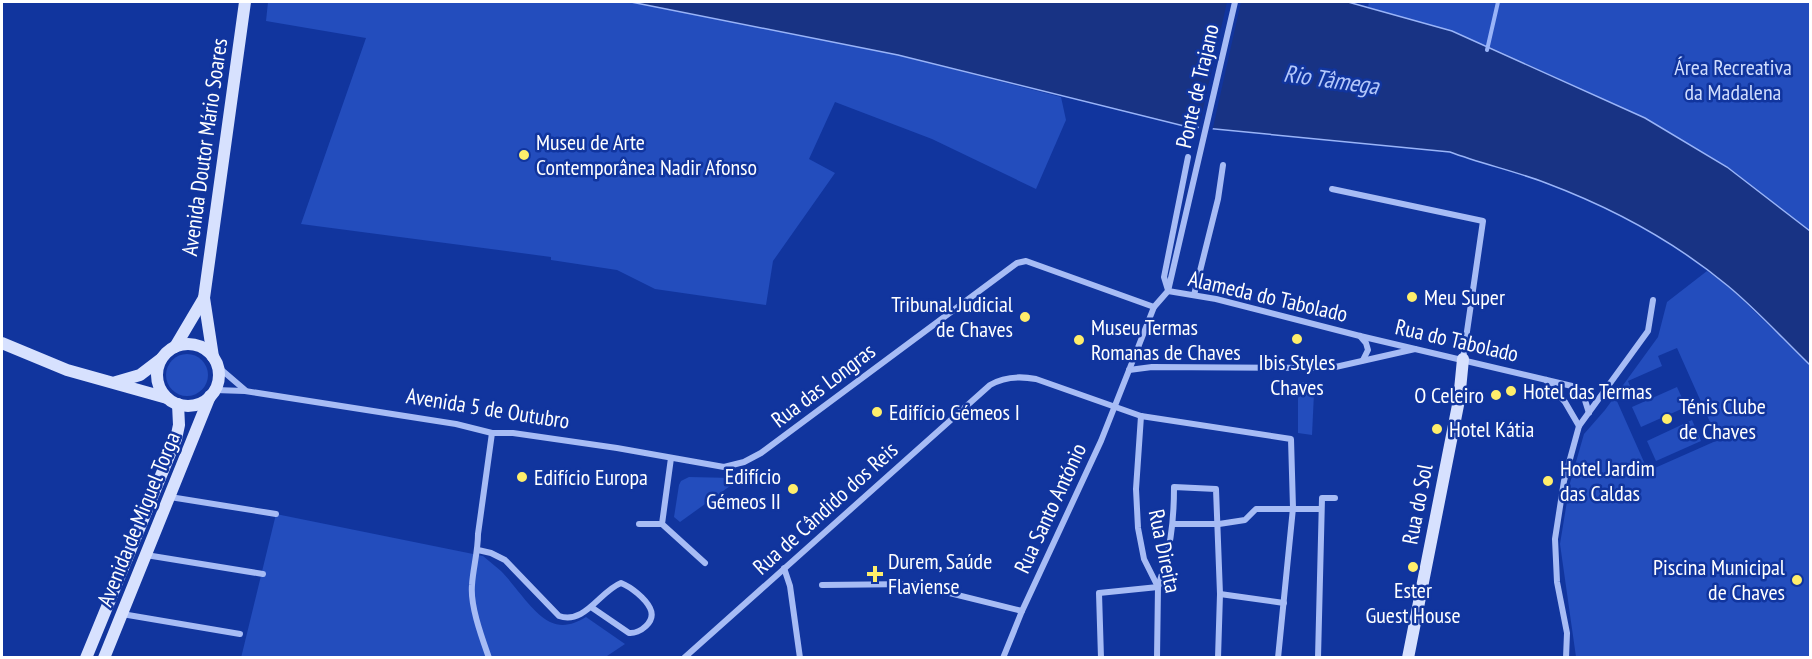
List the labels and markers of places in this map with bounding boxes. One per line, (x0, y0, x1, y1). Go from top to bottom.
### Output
place label: Museu de Arte Contemporânea Nadir Afonso (536, 128, 757, 181)
marker: Museu de Arte Contemporânea Nadir Afonso (517, 148, 531, 162)
place label: Meu Super (1424, 283, 1505, 311)
place label: Tribunal Judicial de Chaves (891, 290, 1014, 343)
marker: Meu Super (1405, 290, 1419, 304)
marker: Tribunal Judicial de Chaves (1018, 310, 1032, 324)
place label: Museu Termas Romanas de Chaves (1091, 313, 1241, 366)
marker: Ibis Styles Chaves (1290, 332, 1304, 346)
marker: Museu Termas Romanas de Chaves (1072, 333, 1086, 347)
place label: Ibis Styles Chaves (1259, 348, 1335, 401)
place label: Hotel das Termas (1523, 377, 1652, 405)
place label: O Celeiro (1414, 381, 1484, 409)
marker: Hotel das Termas (1504, 384, 1518, 398)
marker: O Celeiro (1489, 388, 1503, 402)
place label: Ténis Clube de Chaves (1679, 392, 1766, 445)
place label: Edifício Gémeos I (889, 398, 1020, 426)
marker: Edifício Gémeos I (870, 405, 884, 419)
marker: Ténis Clube de Chaves (1660, 412, 1674, 426)
place label: Hotel Kátia (1449, 415, 1534, 443)
marker: Hotel Kátia (1430, 422, 1444, 436)
place label: Hotel Jardim das Caldas (1560, 454, 1655, 507)
place label: Edifício Gémeos II (706, 462, 781, 515)
place label: Edifício Europa (534, 463, 648, 491)
marker: Edifício Europa (515, 470, 529, 484)
marker: Hotel Jardim das Caldas (1541, 474, 1555, 488)
marker: Edifício Gémeos II (786, 482, 800, 496)
place label: Durem, Saúde Flaviense (888, 547, 992, 600)
place label: Piscina Municipal de Chaves (1653, 553, 1786, 606)
marker: Ester Guest House (1406, 560, 1420, 574)
marker: Durem, Saúde Flaviense (866, 565, 884, 583)
marker: Piscina Municipal de Chaves (1790, 573, 1804, 587)
place label: Ester Guest House (1366, 576, 1460, 629)

